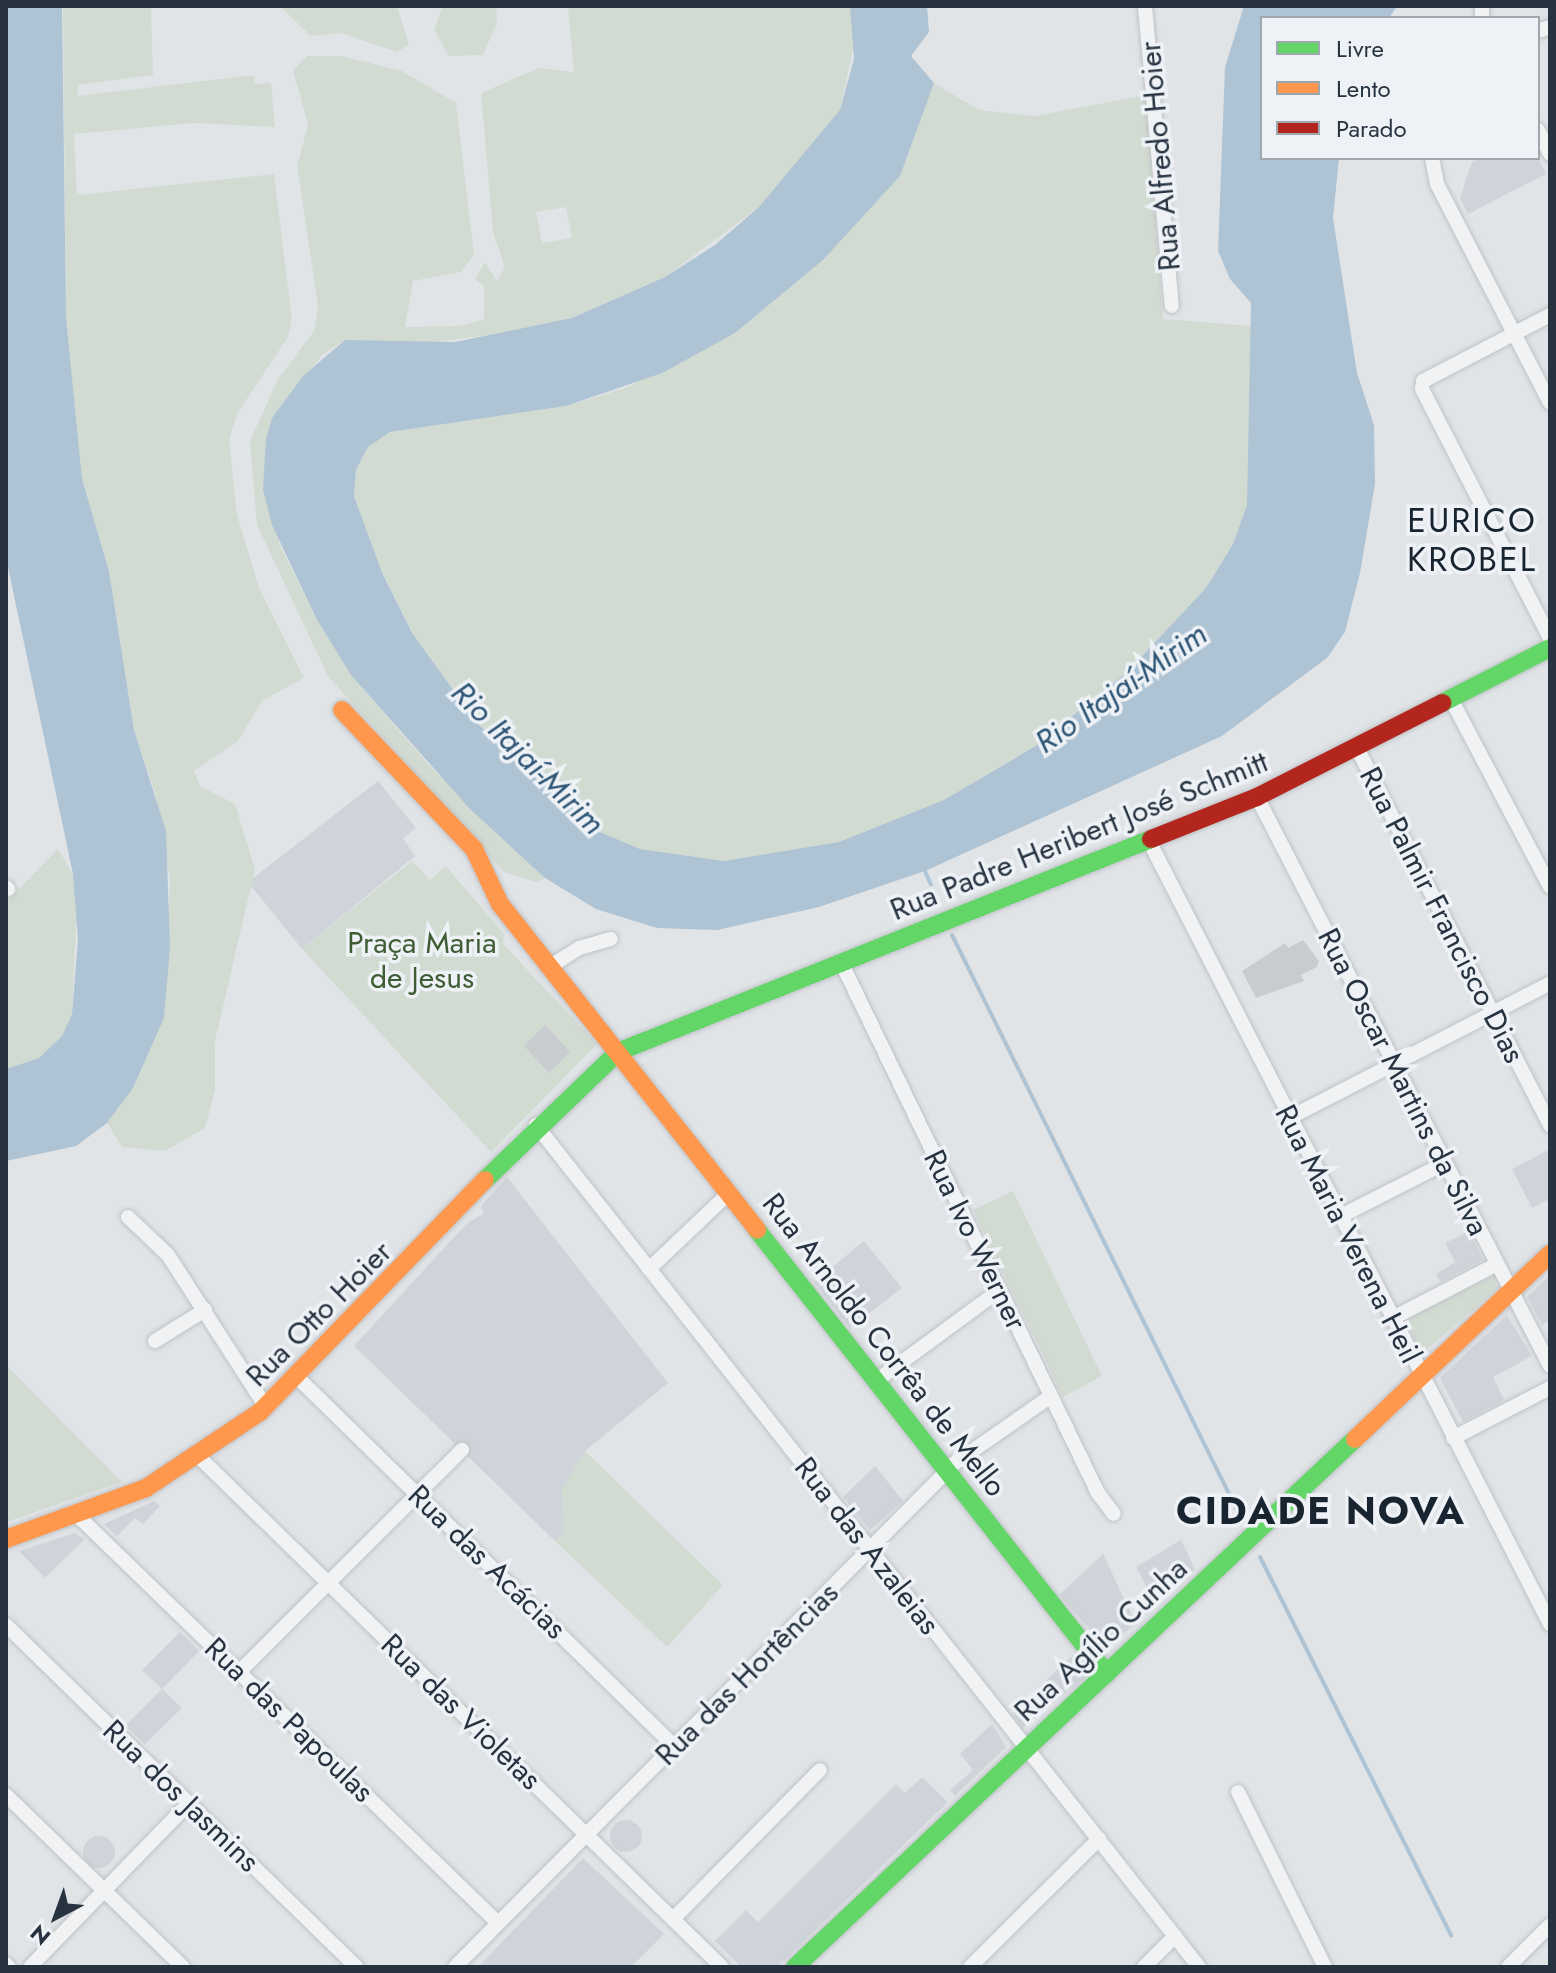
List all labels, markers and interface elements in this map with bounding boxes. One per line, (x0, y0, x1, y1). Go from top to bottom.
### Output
legend (1260, 16, 1540, 160)
text: Livre (1336, 31, 1384, 66)
street label: Rua Alfredo Hoier (1132, 40, 1188, 272)
text: Lento (1336, 71, 1391, 106)
text: Parado (1336, 111, 1407, 146)
district label: EURICO KROBEL (1407, 500, 1537, 580)
water label: Rio Itajaí-Mirim (1028, 615, 1214, 761)
water label: Rio Itajaí-Mirim (443, 673, 613, 843)
street label: Rua Padre Heribert José Schmitt (885, 744, 1273, 928)
street label: Rua Palmir Francisco Dias (1352, 761, 1532, 1069)
street label: Rua Oscar Martins da Silva (1310, 922, 1496, 1242)
park label: Praça Maria de Jesus (347, 925, 497, 996)
street label: Rua Maria Verena Heil (1267, 1099, 1429, 1369)
street label: Rua Ivo Werner (916, 1144, 1034, 1336)
street label: Rua Arnoldo Corrêa de Mello (754, 1186, 1014, 1504)
street label: Rua Otto Hoier (239, 1234, 399, 1394)
street label: Rua das Azaleias (787, 1450, 947, 1642)
street label: Rua das Acácias (400, 1478, 574, 1646)
district label: CIDADE NOVA (1176, 1488, 1466, 1534)
street label: Rua Agílio Cunha (1007, 1551, 1195, 1729)
street label: Rua das Hortências (648, 1575, 846, 1773)
street label: Rua das Violetas (373, 1627, 549, 1797)
street label: Rua das Papoulas (197, 1630, 381, 1810)
street label: Rua dos Jasmins (95, 1712, 267, 1880)
north arrow (16, 1877, 96, 1957)
text: N (23, 1917, 57, 1953)

